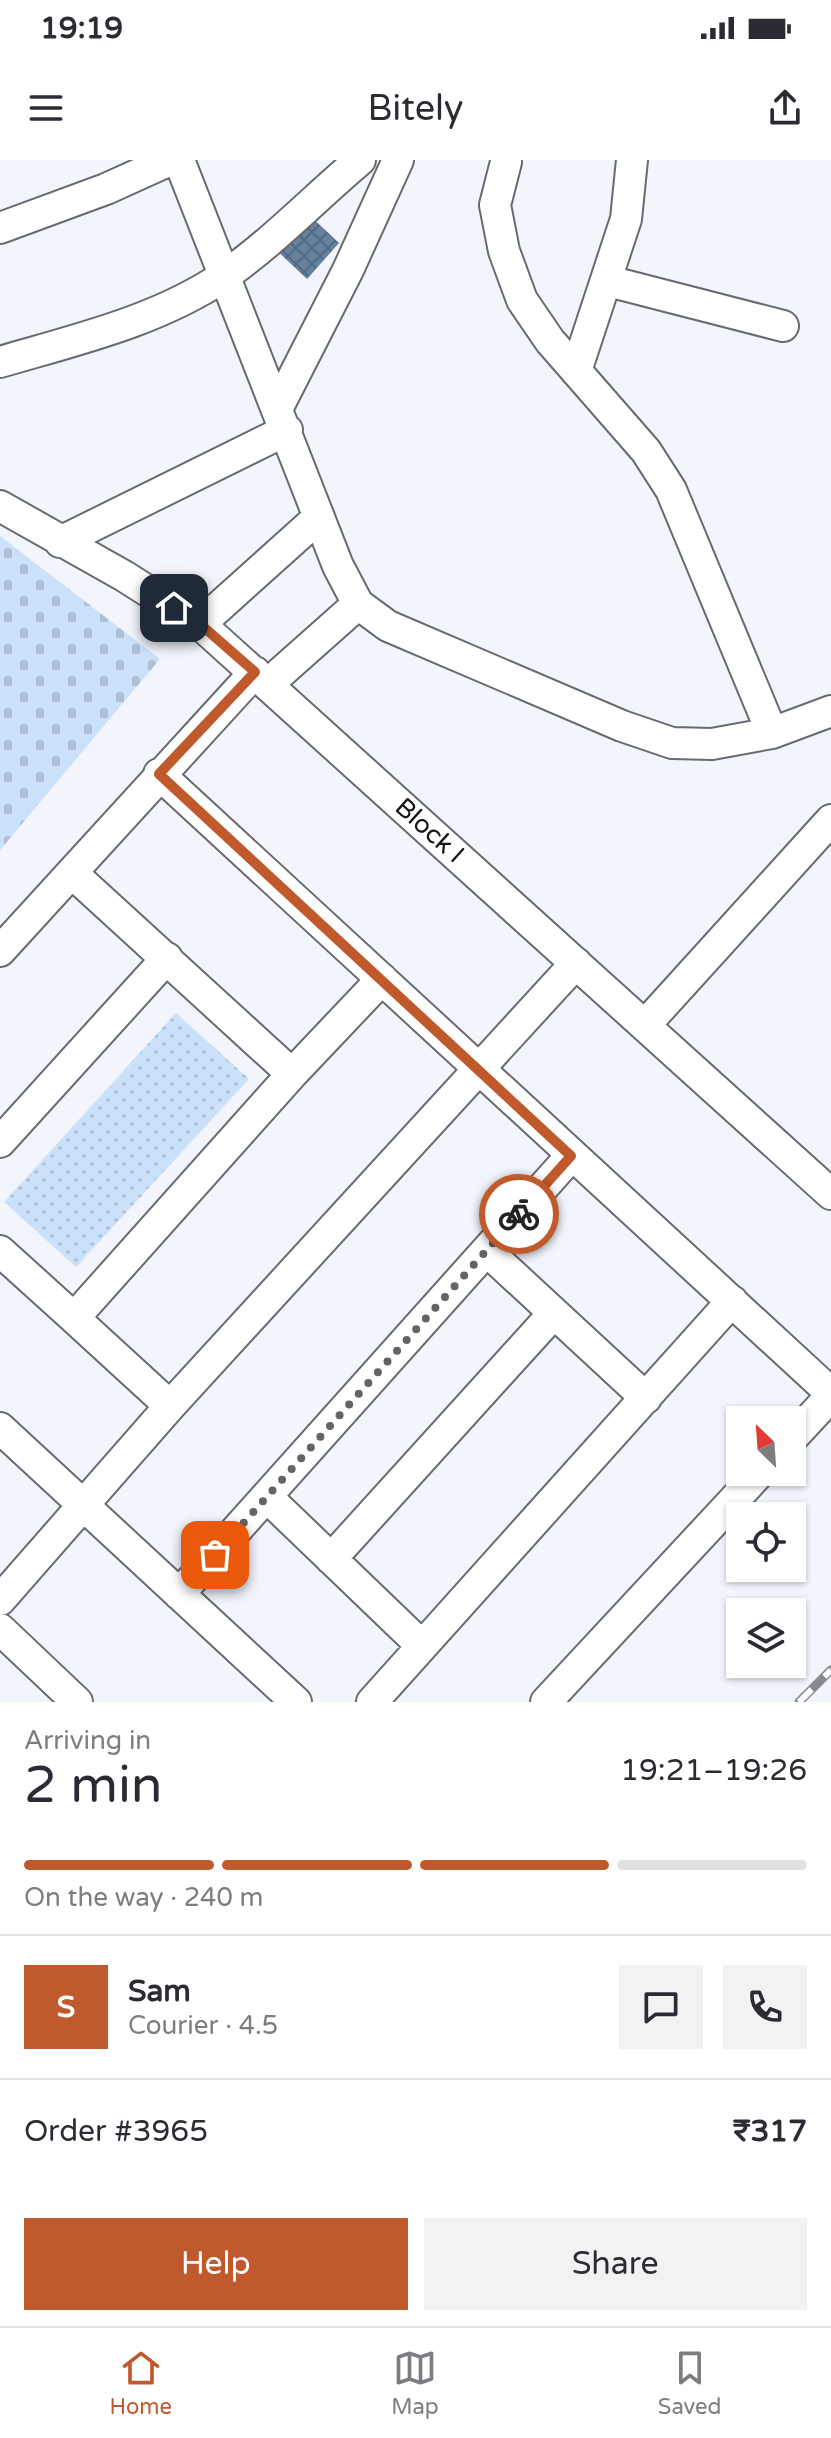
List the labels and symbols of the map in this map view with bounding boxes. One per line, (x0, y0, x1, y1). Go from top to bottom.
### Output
pin (140, 574, 208, 642)
street label: Block I (389, 791, 471, 869)
courier (479, 1174, 559, 1254)
north arrow (726, 1406, 806, 1486)
pin (181, 1521, 249, 1589)

